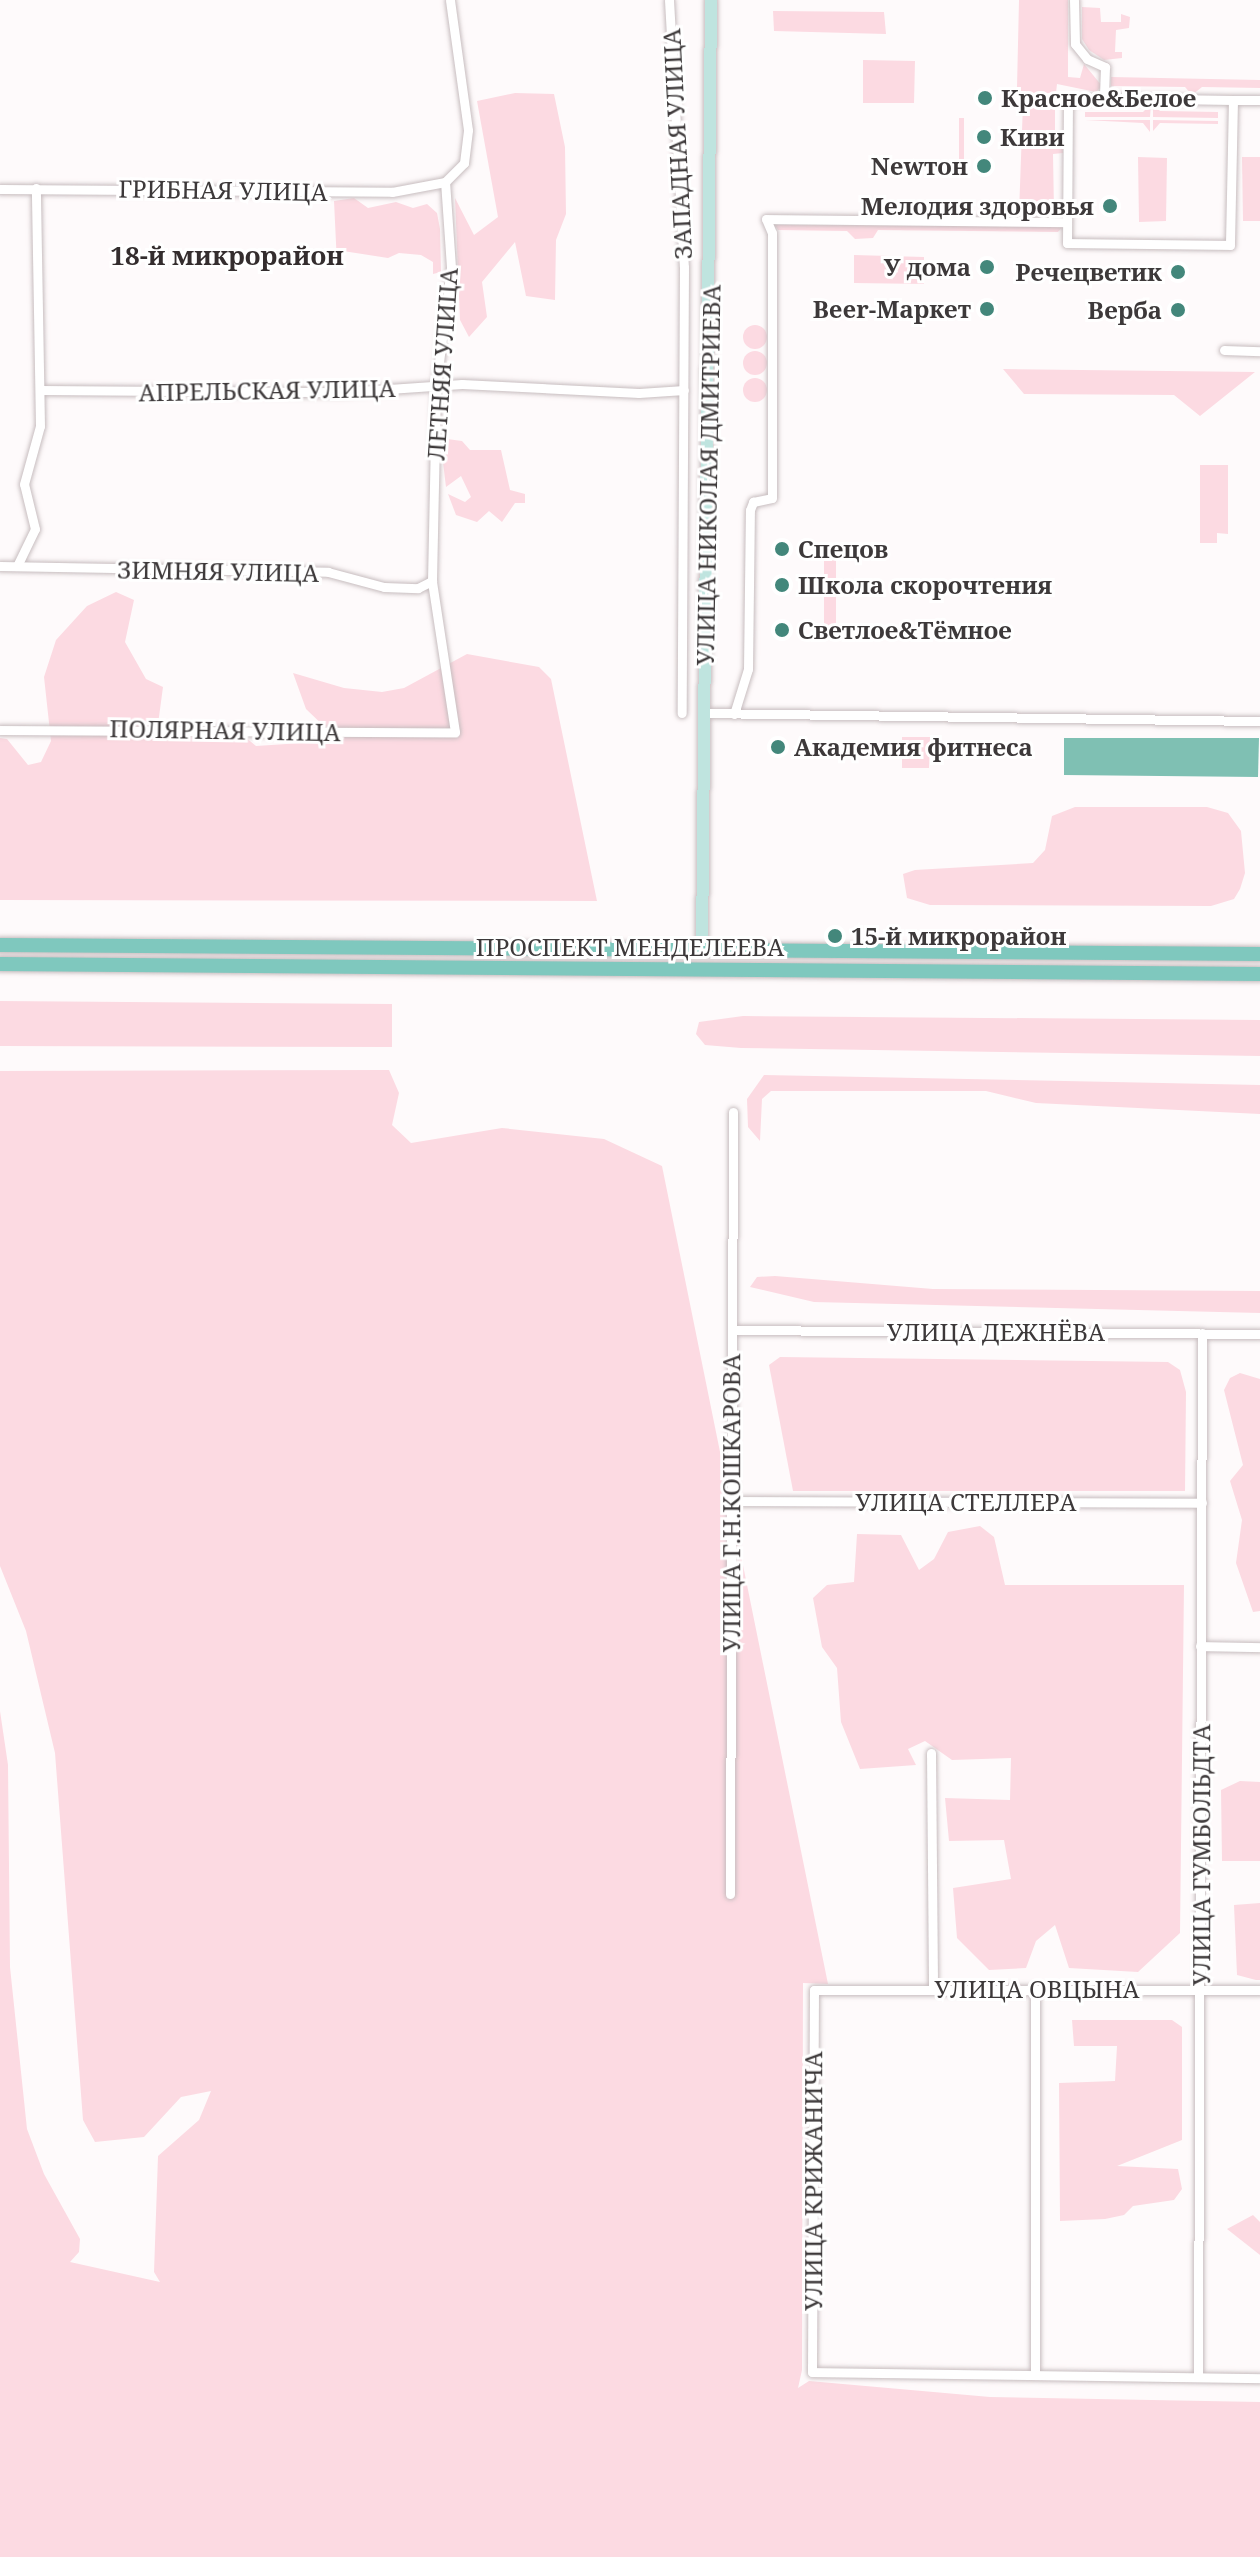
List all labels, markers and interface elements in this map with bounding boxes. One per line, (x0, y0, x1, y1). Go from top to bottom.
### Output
street label: ЗАПАДНАЯ УЛИЦА (657, 28, 697, 260)
place label: Красное&Белое (1001, 84, 1196, 112)
marker: Красное&Белое (976, 89, 994, 107)
place label: Киви (1000, 123, 1065, 151)
marker: Киви (975, 128, 993, 146)
place label: Newтон (871, 152, 968, 180)
marker: Newтон (975, 157, 993, 175)
street label: ГРИБНАЯ УЛИЦА (118, 174, 328, 206)
place label: Мелодия здоровья (861, 192, 1094, 220)
marker: Мелодия здоровья (1101, 197, 1119, 215)
district label: 18-й микрорайон (110, 240, 344, 272)
place label: У дома (884, 253, 971, 281)
marker: У дома (978, 258, 996, 276)
place label: Речецветик (1015, 258, 1162, 286)
marker: Речецветик (1169, 263, 1187, 281)
street label: ЛЕТНЯЯ УЛИЦА (421, 267, 463, 461)
street label: УЛИЦА НИКОЛАЯ ДМИТРИЕВА (690, 284, 726, 666)
place label: Beer-Маркет (813, 295, 971, 323)
place label: Верба (1088, 296, 1162, 324)
marker: Beer-Маркет (978, 300, 996, 318)
marker: Верба (1169, 301, 1187, 319)
street label: АПРЕЛЬСКАЯ УЛИЦА (138, 373, 396, 407)
place label: Спецов (798, 535, 888, 563)
marker: Спецов (773, 540, 791, 558)
street label: ЗИМНЯЯ УЛИЦА (117, 555, 319, 587)
place label: Школа скорочтения (798, 571, 1052, 599)
marker: Школа скорочтения (773, 576, 791, 594)
place label: Светлое&Тёмное (798, 616, 1012, 644)
marker: Светлое&Тёмное (773, 621, 791, 639)
street label: ПОЛЯРНАЯ УЛИЦА (109, 714, 341, 746)
place label: Академия фитнеса (794, 733, 1033, 761)
marker: Академия фитнеса (769, 738, 787, 756)
place label: 15-й микрорайон (851, 922, 1067, 950)
marker: 15-й микрорайон (826, 927, 844, 945)
street label: ПРОСПЕКТ МЕНДЕЛЕЕВА (476, 933, 784, 961)
street label: УЛИЦА ДЕЖНЁВА (887, 1318, 1105, 1346)
street label: УЛИЦА Г.Н.КОШКАРОВА (717, 1354, 745, 1652)
street label: УЛИЦА СТЕЛЛЕРА (855, 1488, 1077, 1516)
street label: УЛИЦА ГУМБОЛЬДТА (1187, 1724, 1215, 1986)
street label: УЛИЦА ОВЦЫНА (935, 1975, 1139, 2003)
street label: УЛИЦА КРИЖАНИЧА (799, 2051, 827, 2311)

